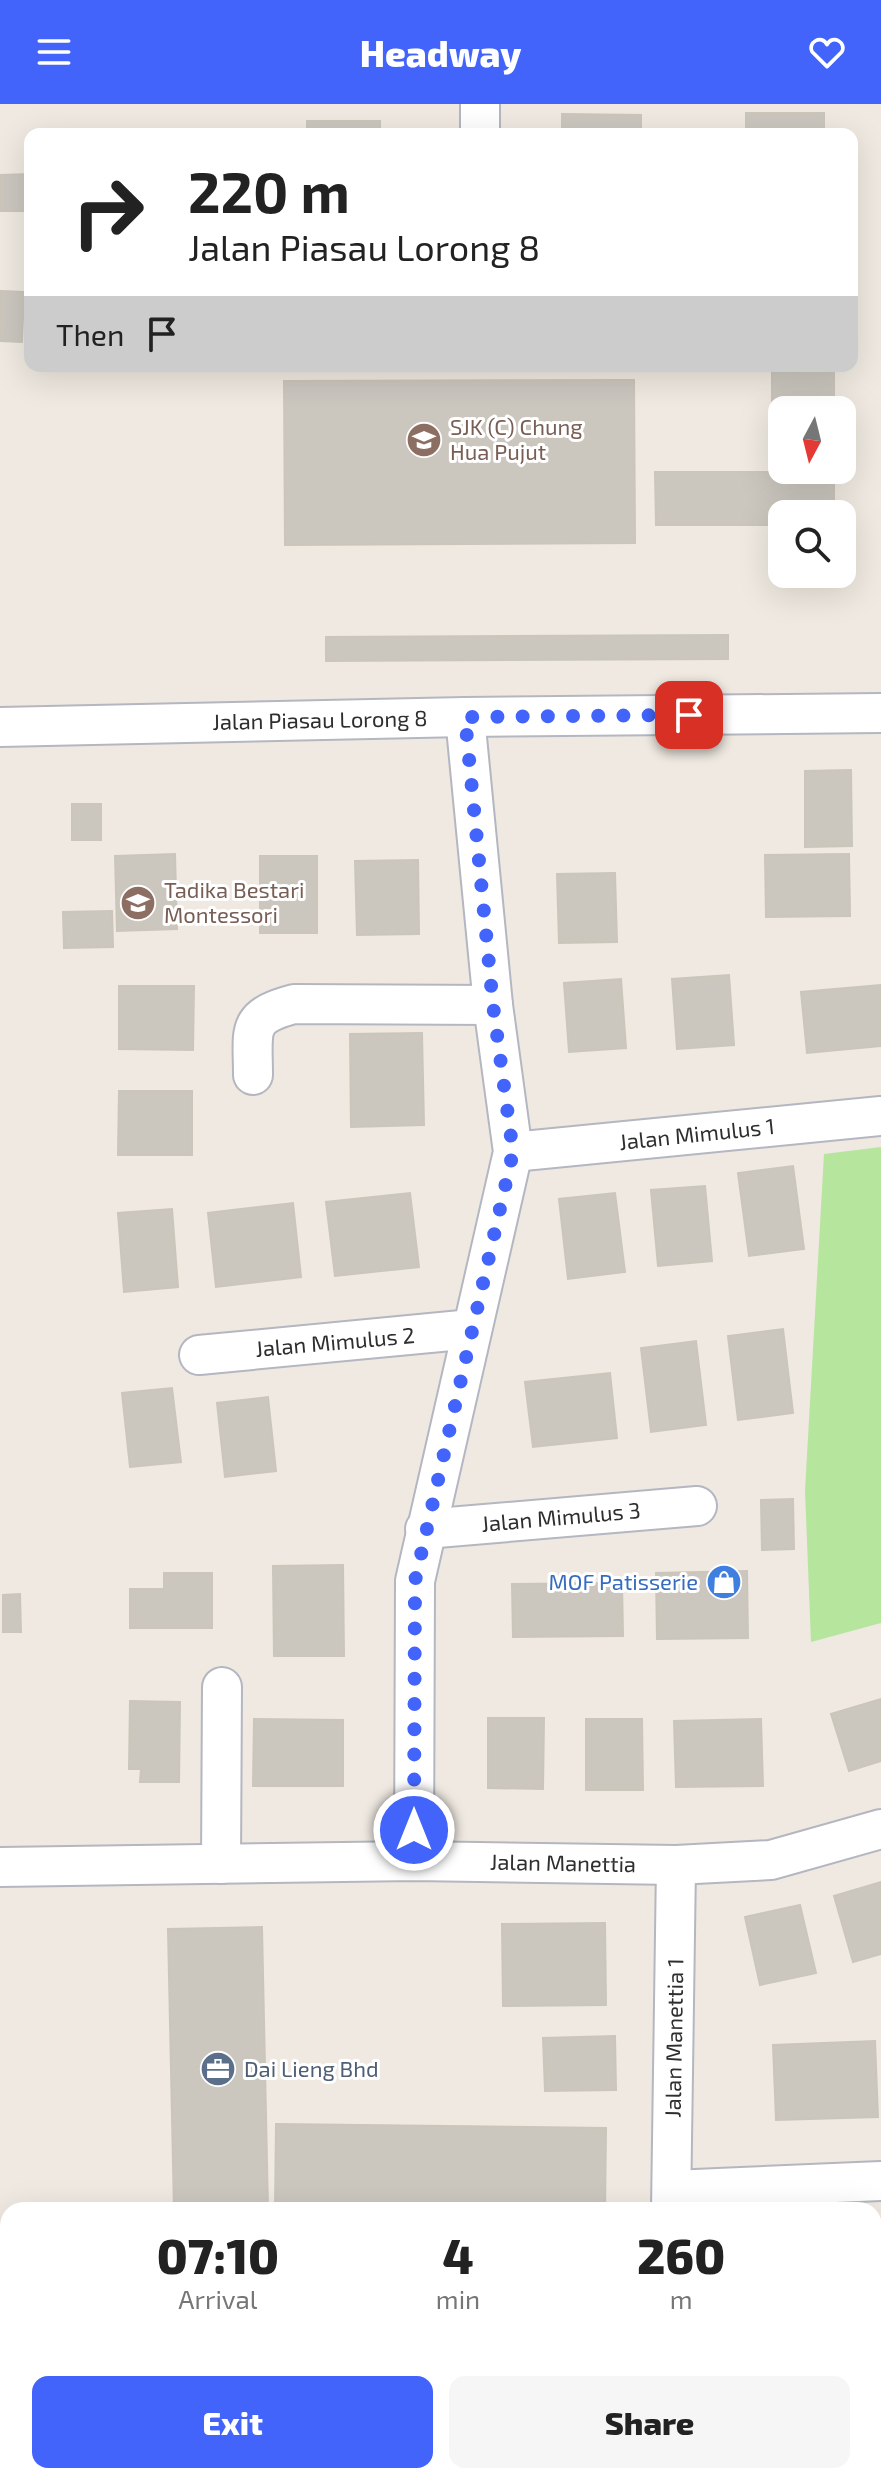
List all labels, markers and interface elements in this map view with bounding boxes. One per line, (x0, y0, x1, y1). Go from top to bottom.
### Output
icon: menu (32, 30, 76, 74)
icon: heart (805, 30, 849, 74)
text: Headway (360, 31, 521, 74)
text: 220 m (188, 157, 350, 224)
icon: right (56, 160, 160, 264)
text: Jalan Piasau Lorong 8 (188, 225, 540, 268)
icon: arrive (140, 312, 184, 356)
text: Then (56, 316, 124, 352)
north arrow (768, 396, 856, 484)
map controls (768, 396, 856, 588)
place label: SJK (C) Chung Hua Pujut (450, 413, 583, 465)
school or university icon: SJK (C) Chung Hua Pujut (405, 421, 443, 459)
button: search (768, 500, 856, 588)
pin (655, 681, 723, 749)
icon: arrive (667, 693, 711, 737)
street label: Jalan Piasau Lorong 8 (212, 704, 428, 734)
place label: Tadika Bestari Montessori (164, 876, 304, 927)
school or university icon: Tadika Bestari Montessori (119, 884, 157, 922)
street label: Jalan Mimulus 1 (618, 1112, 776, 1154)
street label: Jalan Mimulus 2 (254, 1321, 416, 1361)
street label: Jalan Mimulus 3 (480, 1496, 642, 1536)
shop icon: MOF Patisserie (705, 1563, 743, 1601)
place label: MOF Patisserie (549, 1568, 698, 1594)
position arrow (372, 1788, 456, 1872)
street label: Jalan Manettia (490, 1848, 636, 1876)
street label: Jalan Manettia 1 (659, 1958, 687, 2118)
office icon: Dai Lieng Bhd (199, 2050, 237, 2088)
place label: Dai Lieng Bhd (244, 2055, 379, 2081)
text: 07:10 (157, 2226, 279, 2284)
text: 4 (442, 2226, 474, 2284)
text: 260 (637, 2226, 725, 2284)
text: Arrival (178, 2283, 257, 2314)
text: min (436, 2283, 480, 2314)
text: m (670, 2283, 692, 2314)
button: Exit (32, 2376, 433, 2468)
button: Share (449, 2376, 850, 2468)

